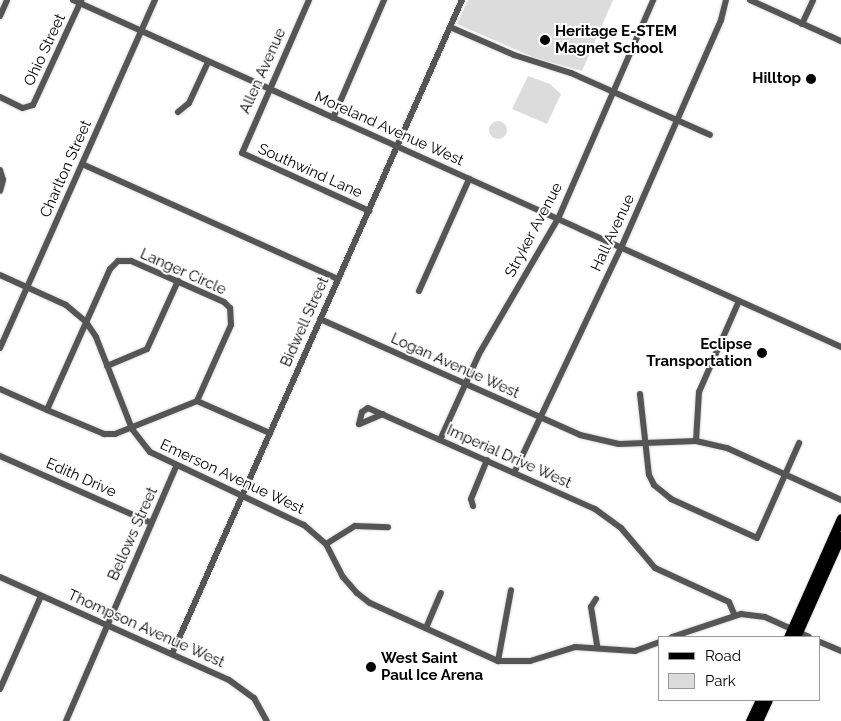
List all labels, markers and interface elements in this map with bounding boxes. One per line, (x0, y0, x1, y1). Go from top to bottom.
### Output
street label: Ohio Street (20, 11, 70, 89)
place label: Heritage E-STEM Magnet School (555, 22, 677, 57)
street label: Allen Avenue (236, 25, 290, 117)
marker: Heritage E-STEM Magnet School (539, 34, 551, 46)
place label: Hilltop (752, 70, 801, 88)
marker: Hilltop (805, 73, 817, 85)
street label: Moreland Avenue West (311, 88, 467, 170)
street label: Charlton Street (37, 118, 95, 220)
street label: Southwind Lane (255, 140, 365, 202)
street label: Stryker Avenue (501, 179, 567, 281)
street label: Hall Avenue (587, 191, 639, 275)
street label: Langer Circle (137, 245, 229, 299)
street label: Bidwell Street (277, 274, 333, 370)
street label: Logan Avenue West (388, 329, 522, 403)
place label: Eclipse Transportation (646, 335, 752, 370)
marker: Eclipse Transportation (756, 347, 768, 359)
street label: Imperial Drive West (443, 421, 575, 493)
street label: Emerson Avenue West (157, 435, 307, 519)
street label: Edith Drive (43, 455, 119, 501)
street label: Bellows Street (104, 485, 162, 583)
street label: Thompson Avenue West (64, 586, 228, 672)
legend (658, 636, 821, 701)
text: Road (705, 647, 741, 665)
place label: West Saint Paul Ice Arena (381, 649, 484, 684)
marker: West Saint Paul Ice Arena (365, 661, 377, 673)
text: Park (705, 672, 736, 690)

